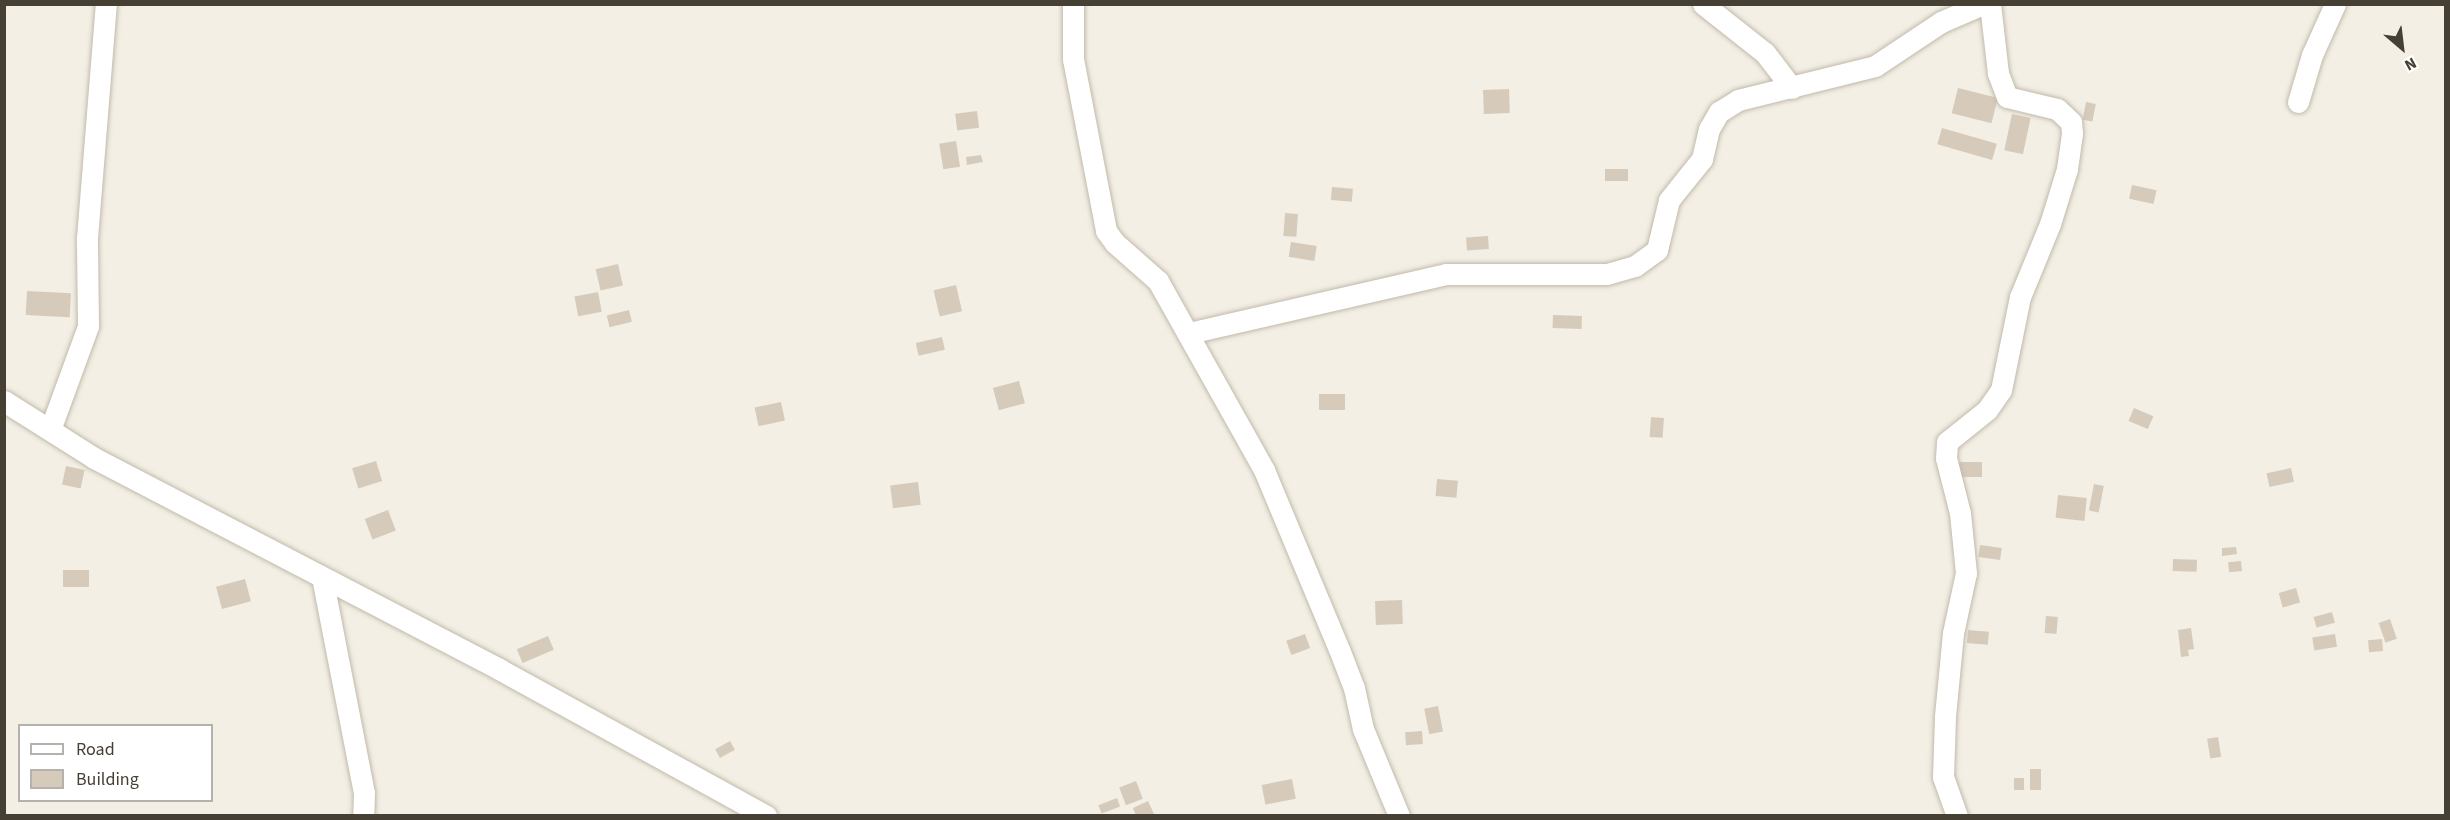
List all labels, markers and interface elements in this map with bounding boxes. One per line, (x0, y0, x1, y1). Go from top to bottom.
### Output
north arrow (2372, 18, 2432, 78)
text: N (2401, 52, 2420, 76)
legend (18, 724, 213, 802)
text: Road (76, 737, 115, 762)
text: Building (76, 767, 139, 792)

